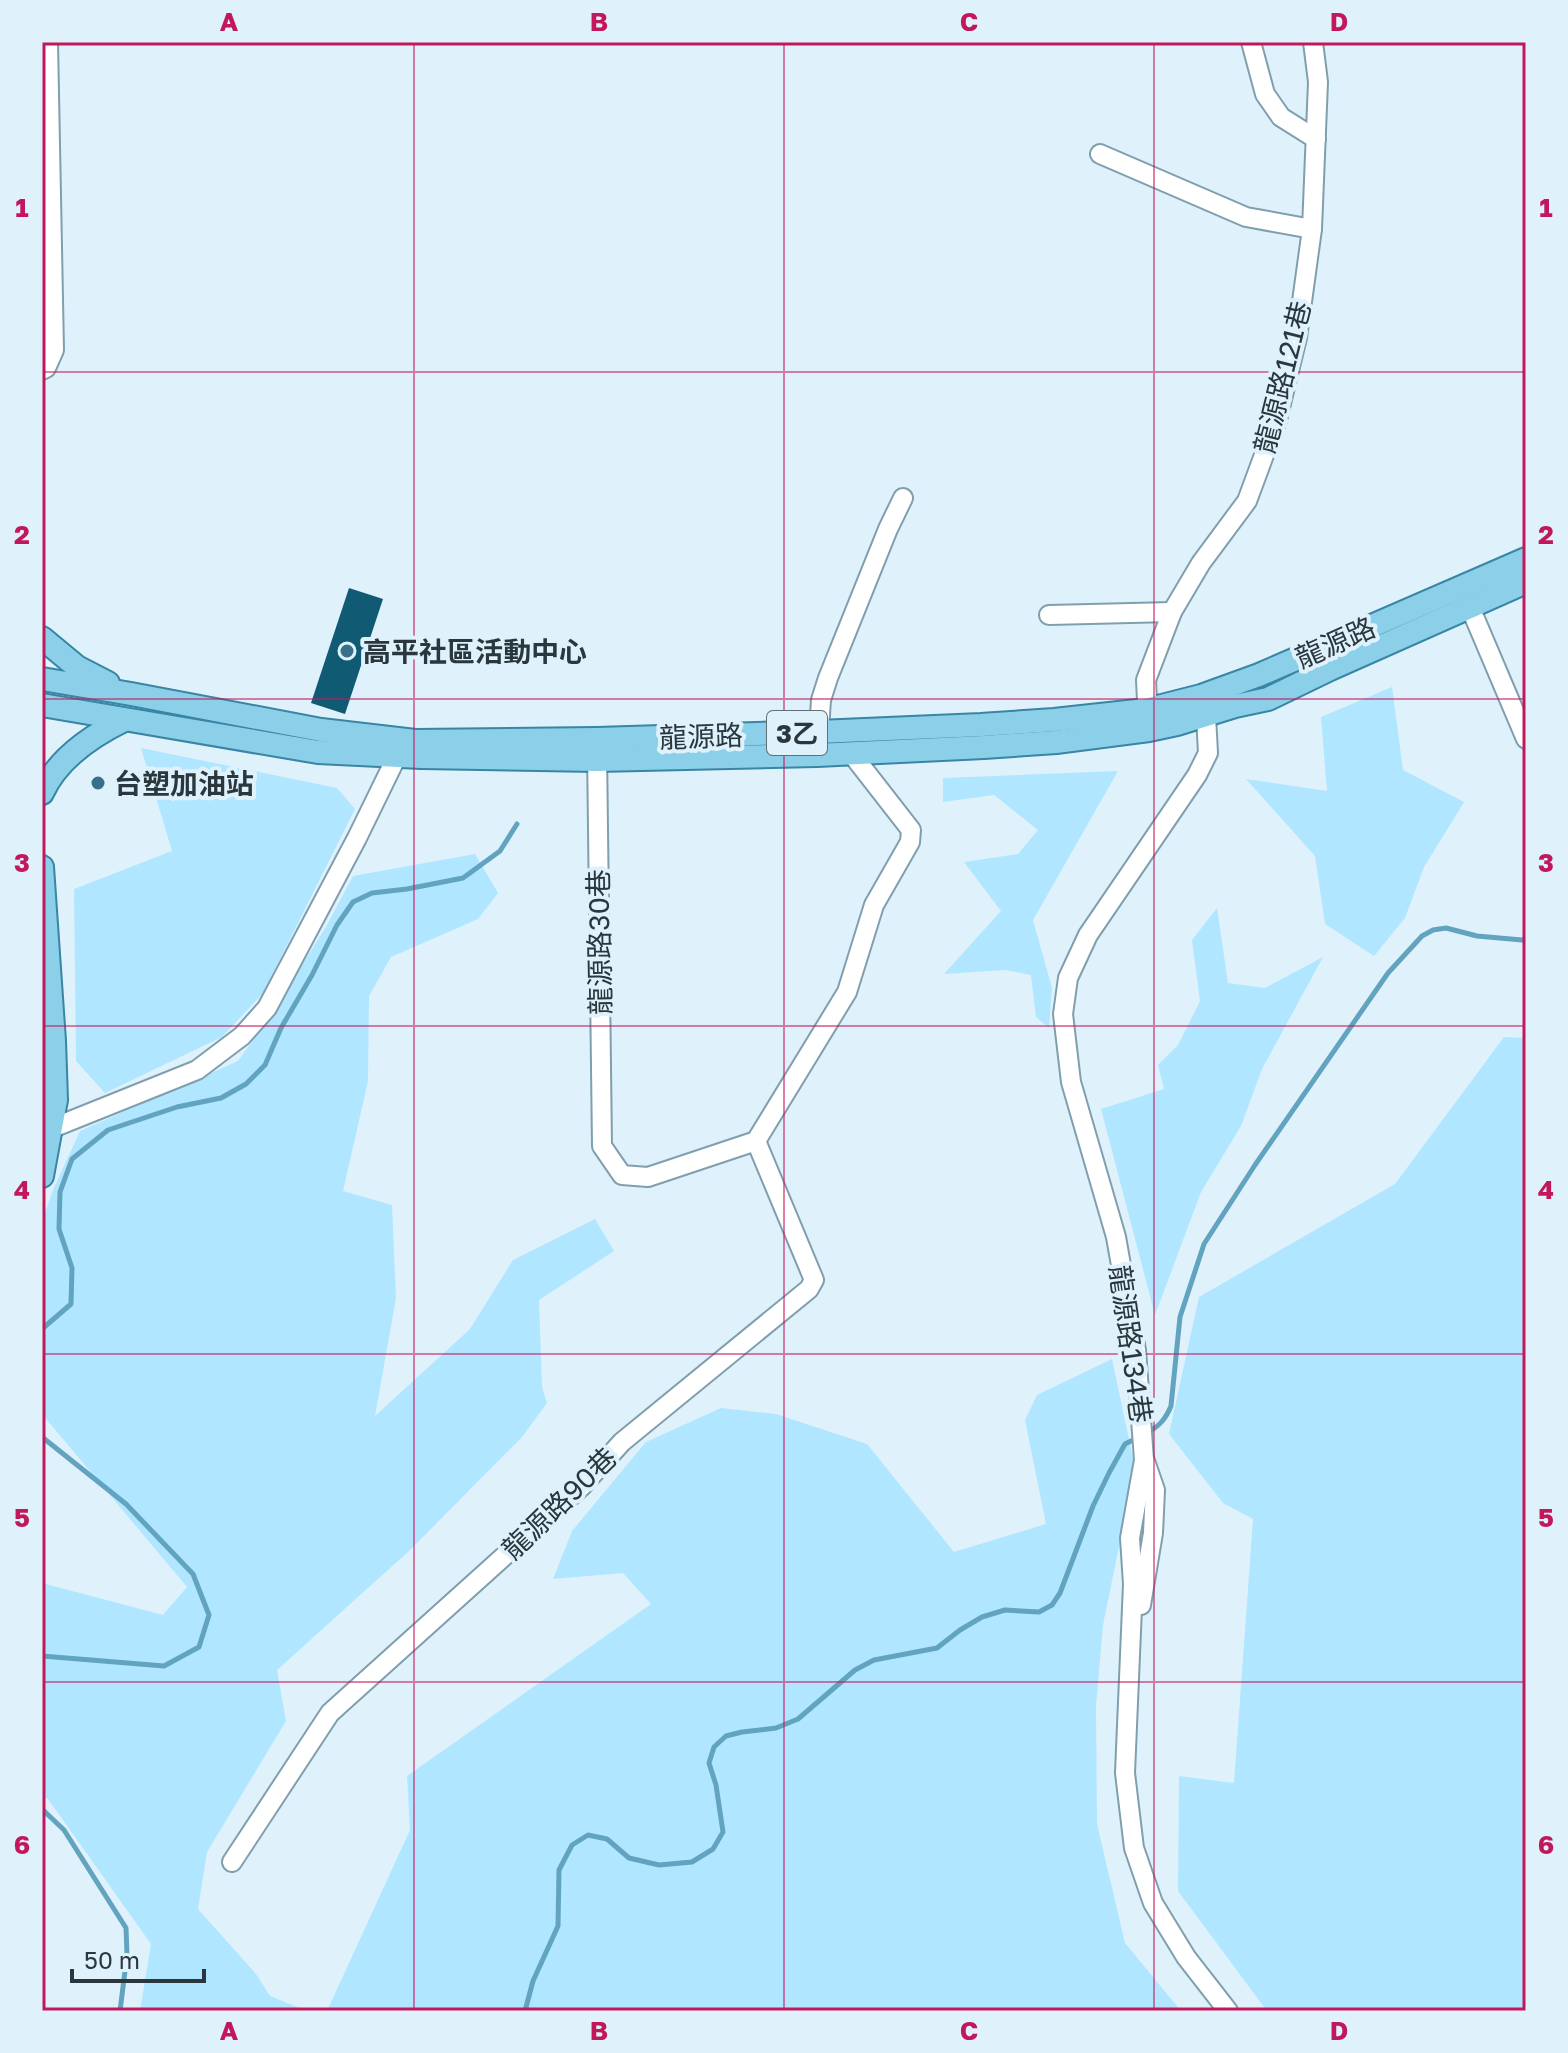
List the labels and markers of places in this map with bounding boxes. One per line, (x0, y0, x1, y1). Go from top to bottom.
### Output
place label: 高平社區活動中心 (363, 635, 587, 668)
marker: 高平社區活動中心 (338, 642, 356, 660)
place label: 台塑加油站 (114, 767, 254, 800)
marker: 台塑加油站 (89, 774, 107, 792)

